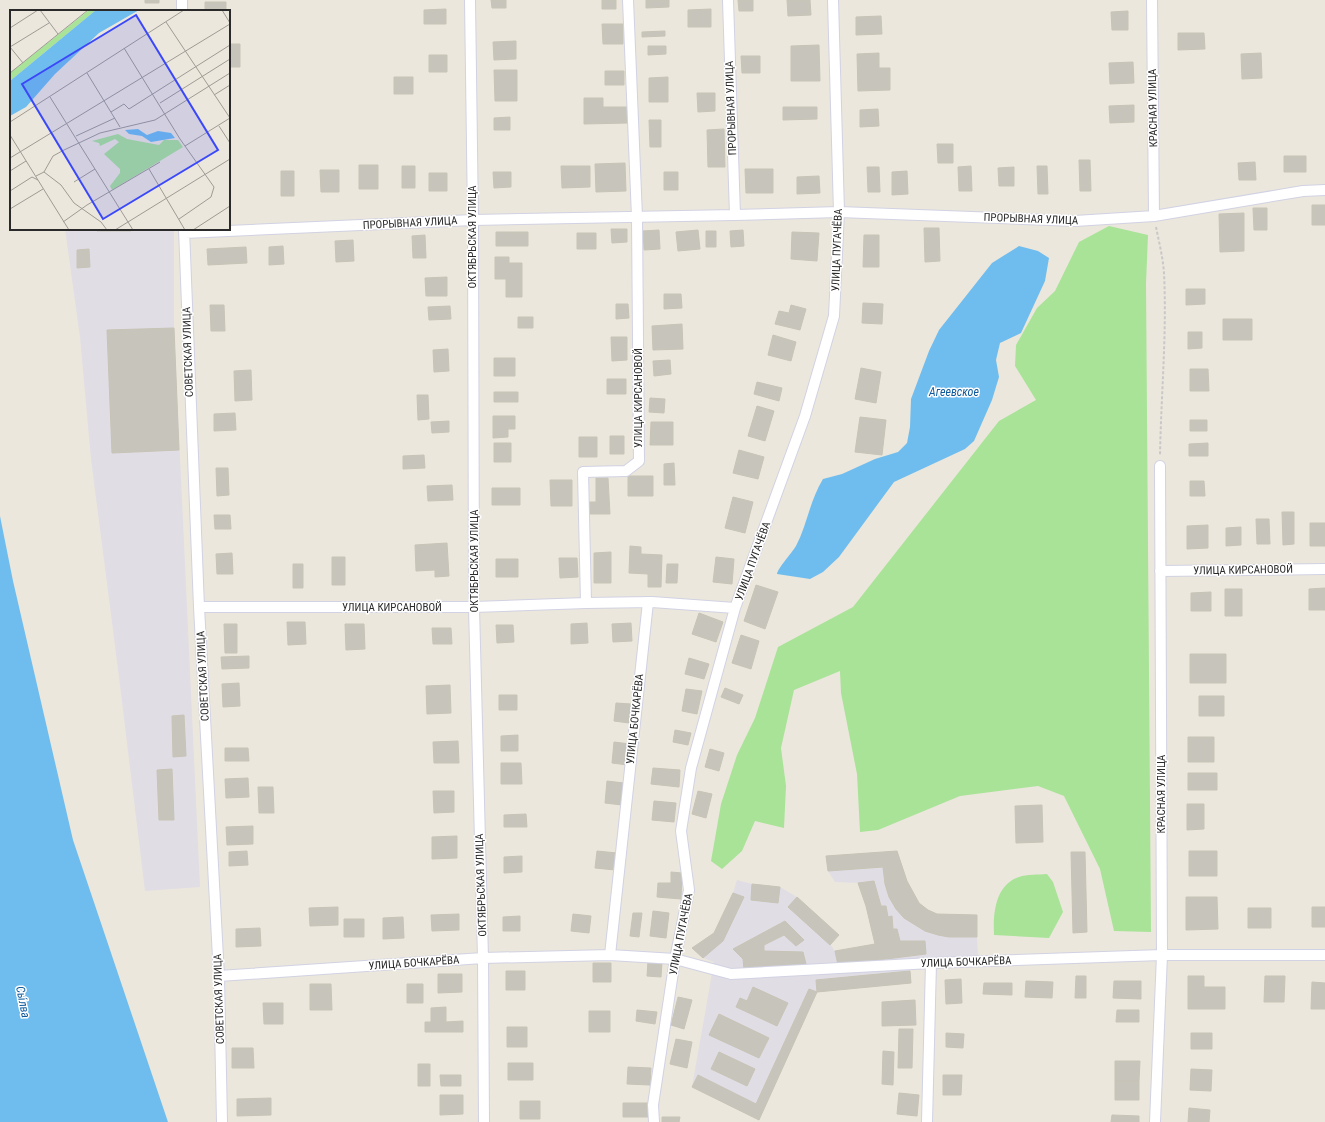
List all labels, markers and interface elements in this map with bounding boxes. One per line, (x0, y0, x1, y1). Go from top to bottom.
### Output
inset map (10, 10, 230, 230)
street label: ПРОРЫВНАЯ УЛИЦА (723, 60, 739, 156)
street label: КРАСНАЯ УЛИЦА (1146, 68, 1160, 148)
street label: ОКТЯБРЬСКАЯ УЛИЦА (466, 185, 479, 289)
street label: УЛИЦА ПУГАЧЁВА (829, 208, 845, 292)
street label: ПРОРЫВНАЯ УЛИЦА (983, 211, 1079, 227)
street label: ПРОРЫВНАЯ УЛИЦА (362, 214, 458, 232)
street label: СОВЕТСКАЯ УЛИЦА (180, 306, 196, 397)
street label: УЛИЦА КИРСАНОВОЙ (632, 348, 645, 448)
water label: Агеевское (928, 385, 979, 399)
street label: ОКТЯБРЬСКАЯ УЛИЦА (468, 509, 481, 613)
street label: УЛИЦА ПУГАЧЁВА (733, 519, 774, 602)
street label: УЛИЦА КИРСАНОВОЙ (1193, 563, 1293, 577)
street label: УЛИЦА КИРСАНОВОЙ (342, 601, 442, 614)
street label: СОВЕТСКАЯ УЛИЦА (194, 630, 212, 721)
street label: УЛИЦА БОЧКАРЁВА (624, 672, 646, 765)
street label: КРАСНАЯ УЛИЦА (1155, 754, 1168, 833)
street label: ОКТЯБРЬСКАЯ УЛИЦА (473, 833, 489, 937)
street label: УЛИЦА ПУГАЧЁВА (667, 891, 695, 976)
street label: СОВЕТСКАЯ УЛИЦА (211, 953, 227, 1044)
street label: УЛИЦА БОЧКАРЁВА (368, 953, 461, 973)
street label: УЛИЦА БОЧКАРЁВА (920, 954, 1012, 970)
water label: Сы́лва (13, 985, 33, 1019)

